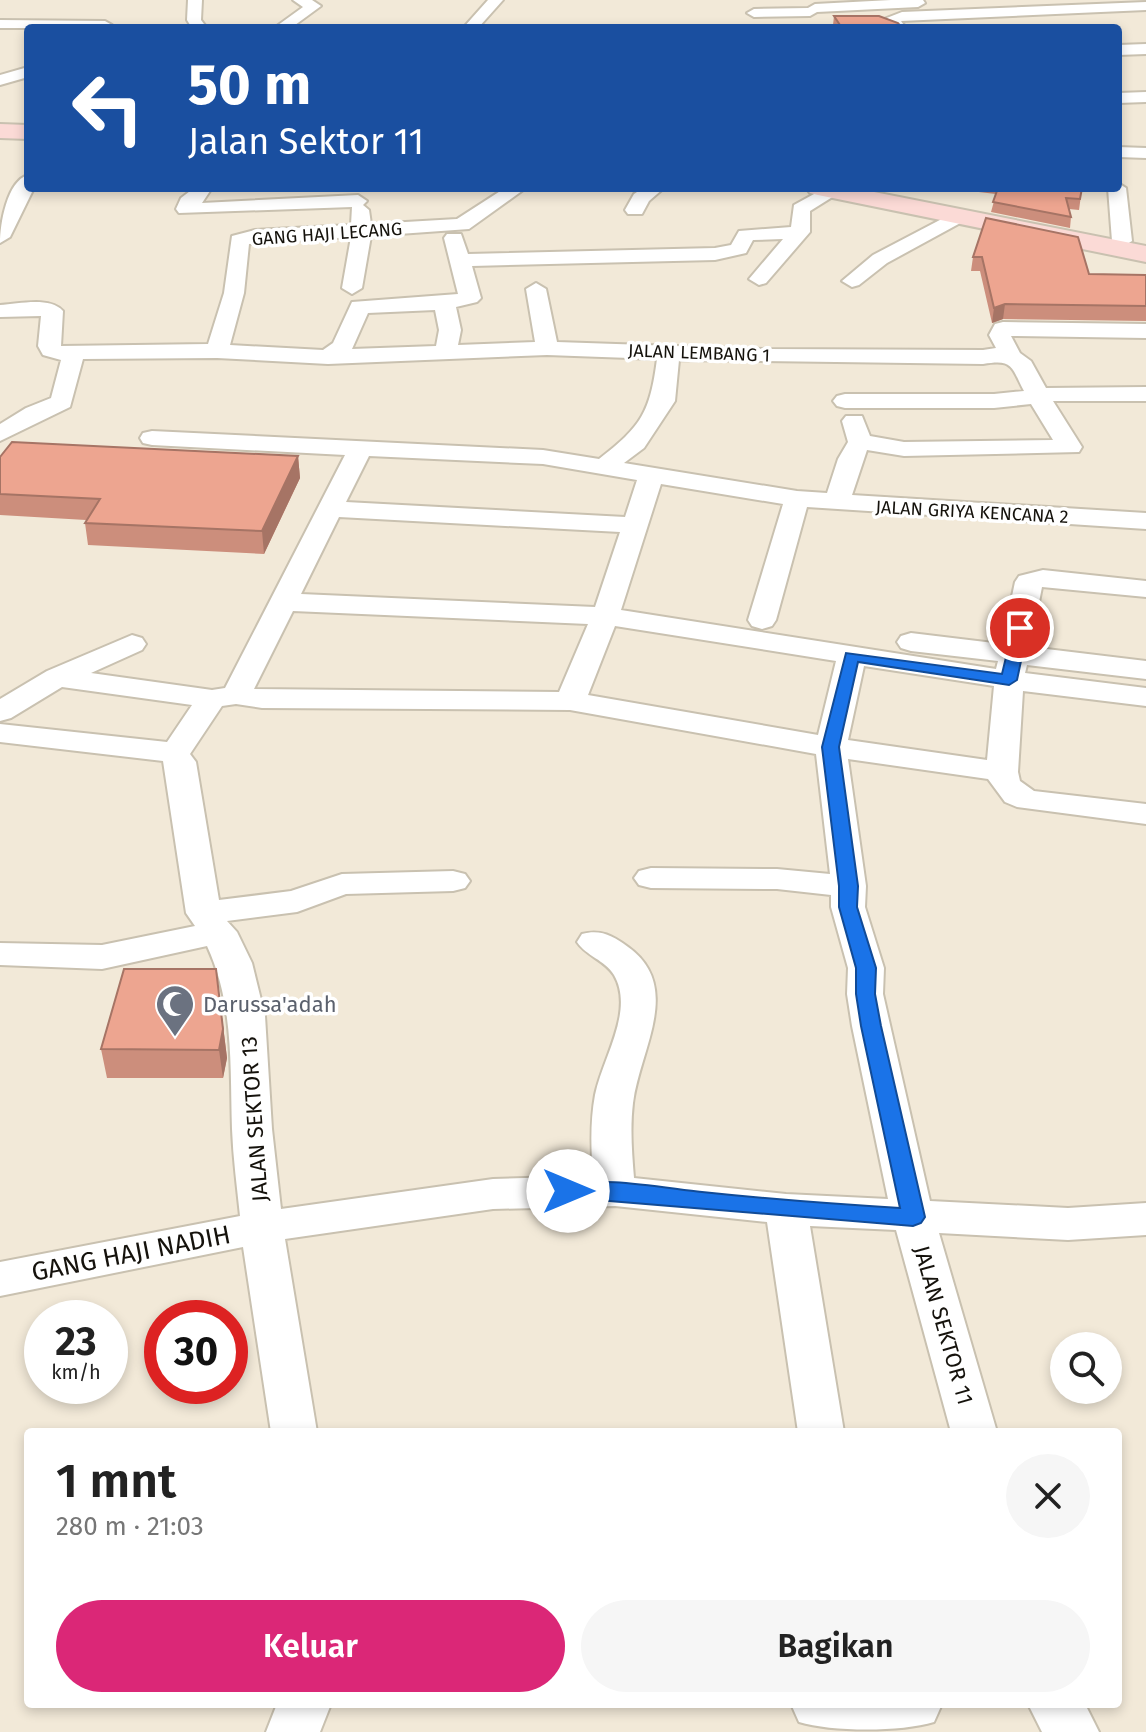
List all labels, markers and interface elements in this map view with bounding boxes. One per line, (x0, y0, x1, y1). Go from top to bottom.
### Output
text: 50 m (188, 52, 311, 119)
icon: left (56, 56, 160, 160)
text: Jalan Sektor 11 (188, 120, 424, 164)
street label: GANG HAJI LECANG (251, 218, 403, 250)
street label: JALAN LEMBANG 1 (628, 340, 770, 366)
street label: JALAN GRIYA KENCANA 2 (875, 496, 1069, 528)
pin (986, 594, 1054, 662)
icon: arrive (998, 606, 1042, 650)
mosque icon: Darussa'adah (154, 983, 196, 1038)
place label: Darussa'adah (203, 991, 337, 1018)
street label: JALAN SEKTOR 13 (235, 1035, 274, 1203)
position arrow (526, 1149, 610, 1233)
street label: GANG HAJI NADIH (29, 1219, 233, 1288)
street label: JALAN SEKTOR 11 (908, 1243, 979, 1408)
speed limit sign: 30 (144, 1300, 248, 1404)
text: 23 (55, 1318, 97, 1366)
map controls (1050, 1332, 1122, 1404)
button: search (1050, 1332, 1122, 1404)
text: km/h (51, 1360, 101, 1384)
text: 1 mnt (56, 1452, 176, 1510)
button: close (1006, 1454, 1090, 1538)
text: 280 m · 21:03 (56, 1511, 204, 1542)
button: Keluar (56, 1600, 565, 1692)
button: Bagikan (581, 1600, 1090, 1692)

